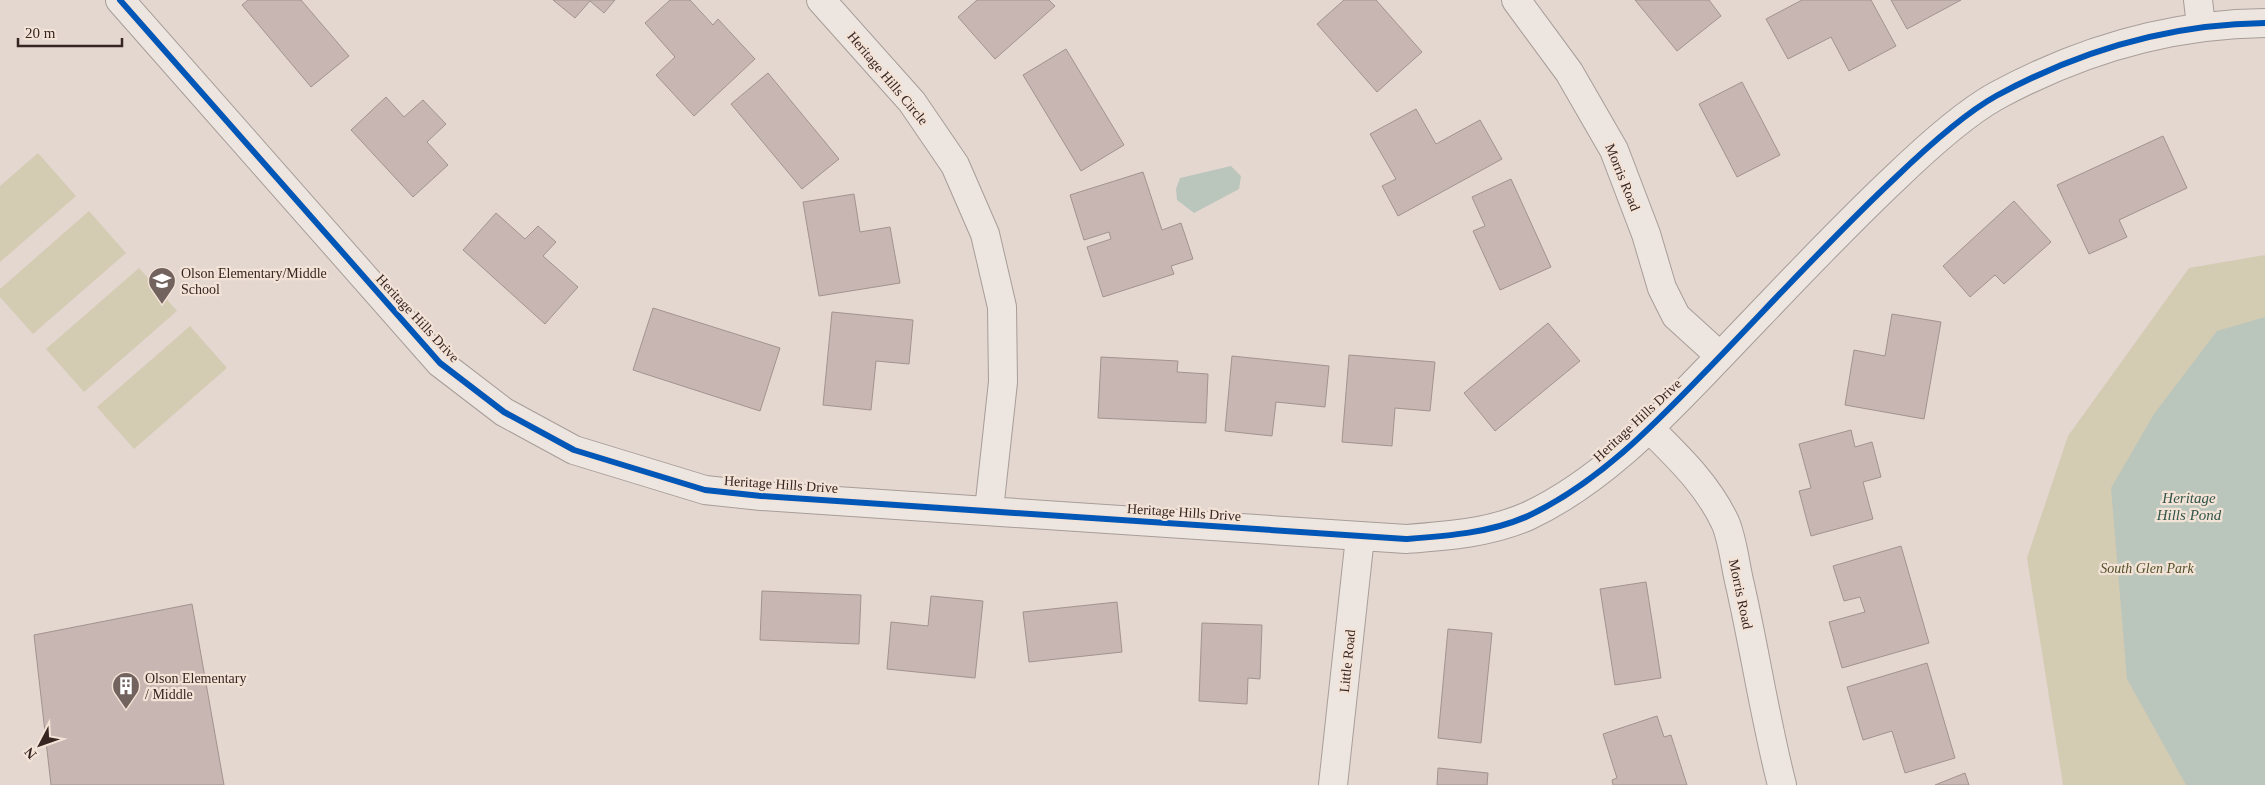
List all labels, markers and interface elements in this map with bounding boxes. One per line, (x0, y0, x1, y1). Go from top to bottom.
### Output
scale bar (18, 15, 121, 47)
text: 20 m (25, 25, 56, 41)
street label: Heritage Hills Circle (844, 29, 931, 128)
street label: Morris Road (1602, 141, 1643, 213)
school or university icon: Olson Elementary/Middle School (147, 266, 177, 305)
place label: Olson Elementary/Middle School (181, 266, 327, 297)
street label: Heritage Hills Drive (373, 271, 462, 365)
street label: Heritage Hills Drive (1590, 376, 1684, 465)
street label: Heritage Hills Drive (723, 473, 838, 496)
water label: Heritage Hills Pond (2156, 490, 2222, 523)
street label: Heritage Hills Drive (1126, 501, 1241, 524)
street label: Morris Road (1726, 558, 1755, 630)
park label: South Glen Park (2100, 561, 2194, 576)
street label: Little Road (1337, 629, 1358, 693)
building icon: Olson Elementary / Middle (111, 671, 141, 710)
place label: Olson Elementary / Middle (145, 671, 246, 702)
north arrow (15, 720, 65, 770)
text: N (22, 744, 40, 762)

